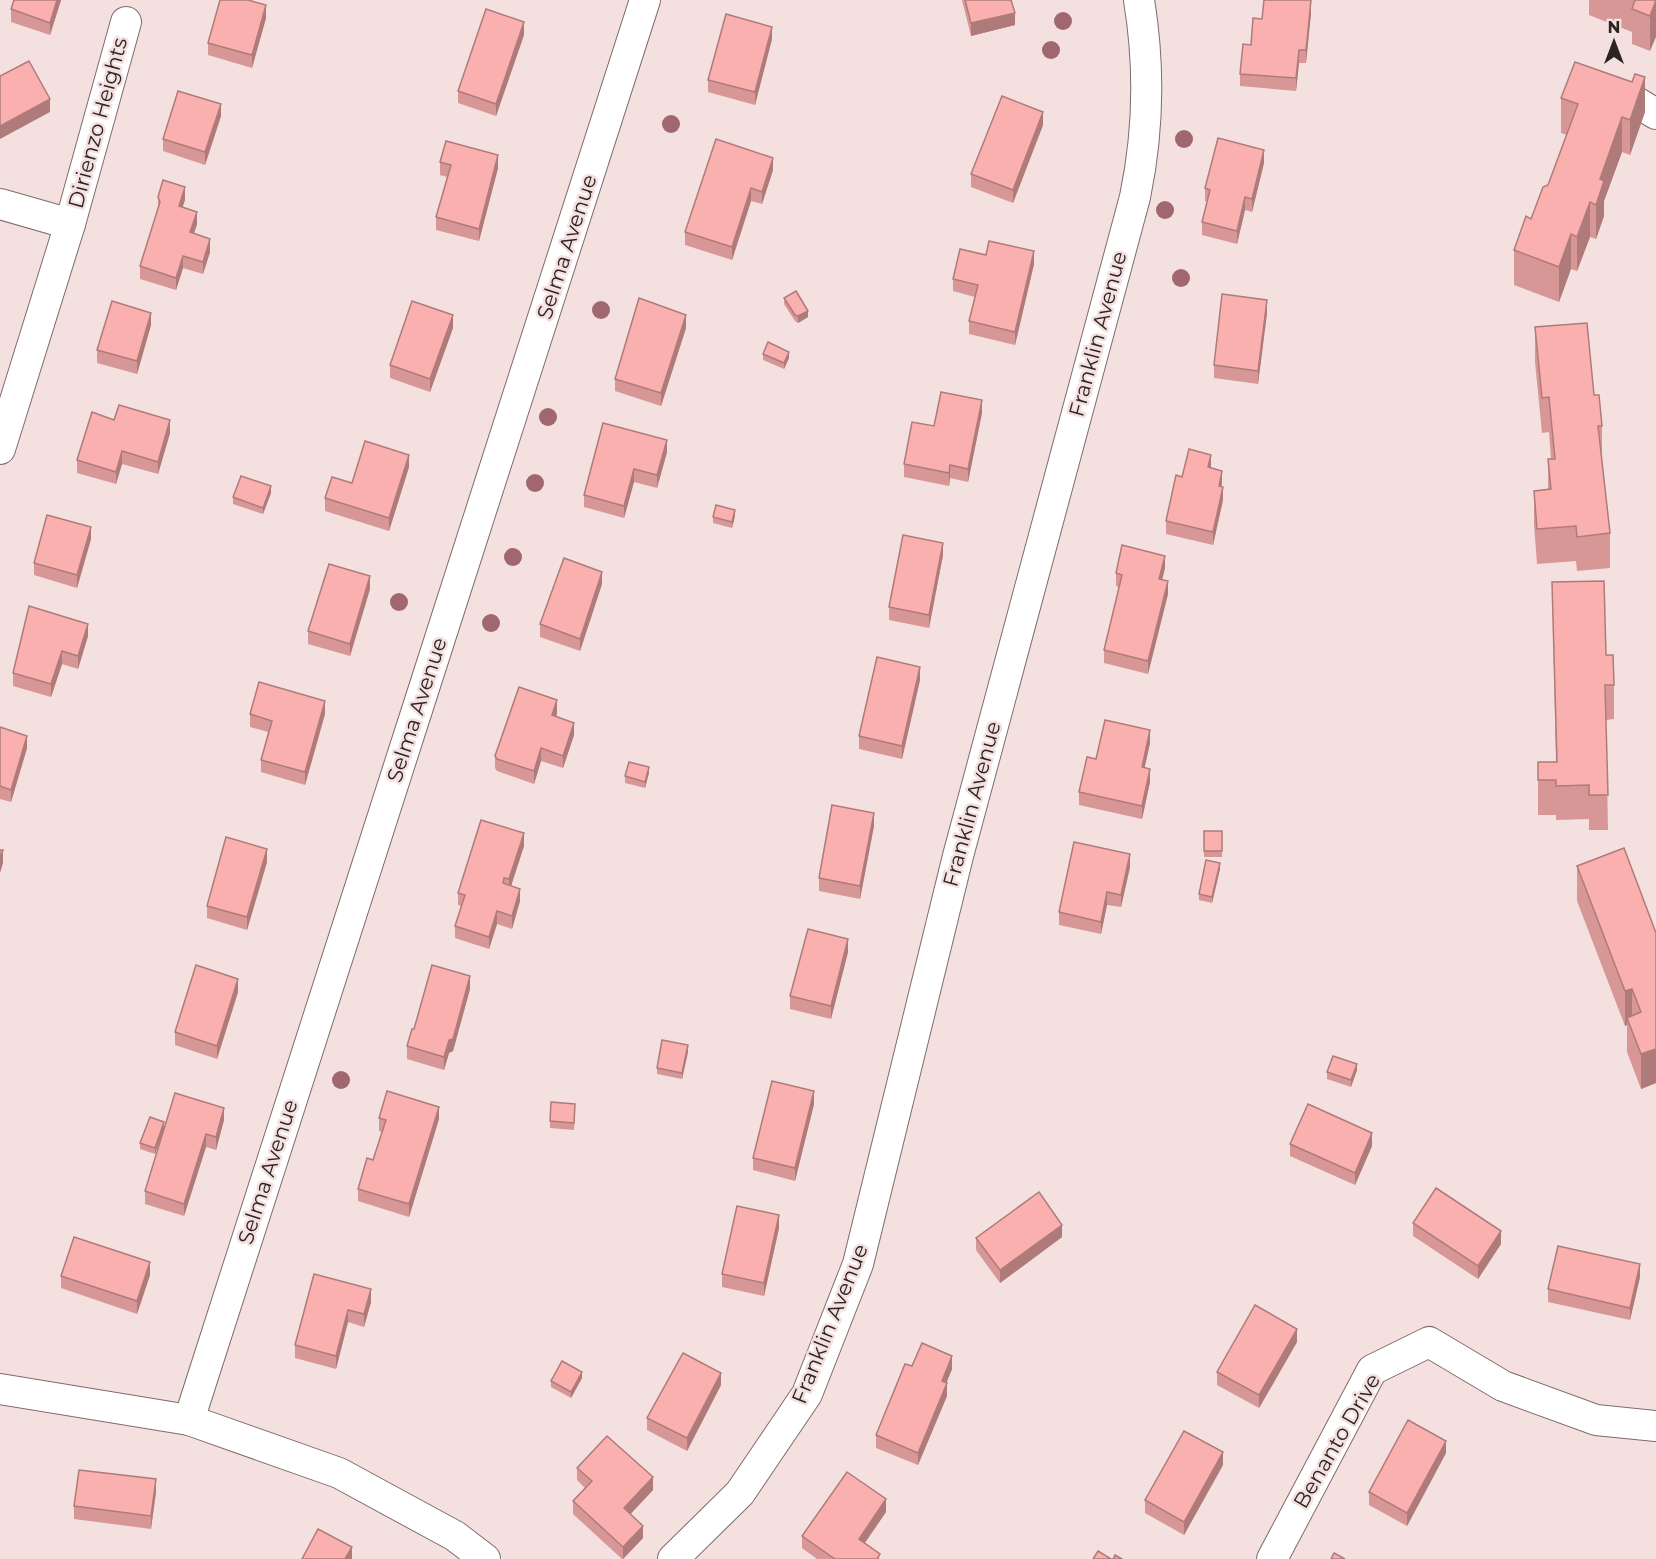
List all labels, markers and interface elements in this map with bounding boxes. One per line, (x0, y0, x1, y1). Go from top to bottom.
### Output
north arrow (1584, 12, 1644, 72)
text: N (1608, 18, 1620, 37)
street label: Dirienzo Heights (63, 35, 132, 211)
street label: Selma Avenue (531, 171, 602, 322)
street label: Franklin Avenue (1063, 249, 1132, 419)
street label: Selma Avenue (381, 634, 452, 785)
street label: Franklin Avenue (937, 719, 1006, 889)
street label: Selma Avenue (232, 1096, 303, 1247)
street label: Franklin Avenue (786, 1240, 873, 1407)
street label: Benanto Drive (1288, 1369, 1385, 1512)

